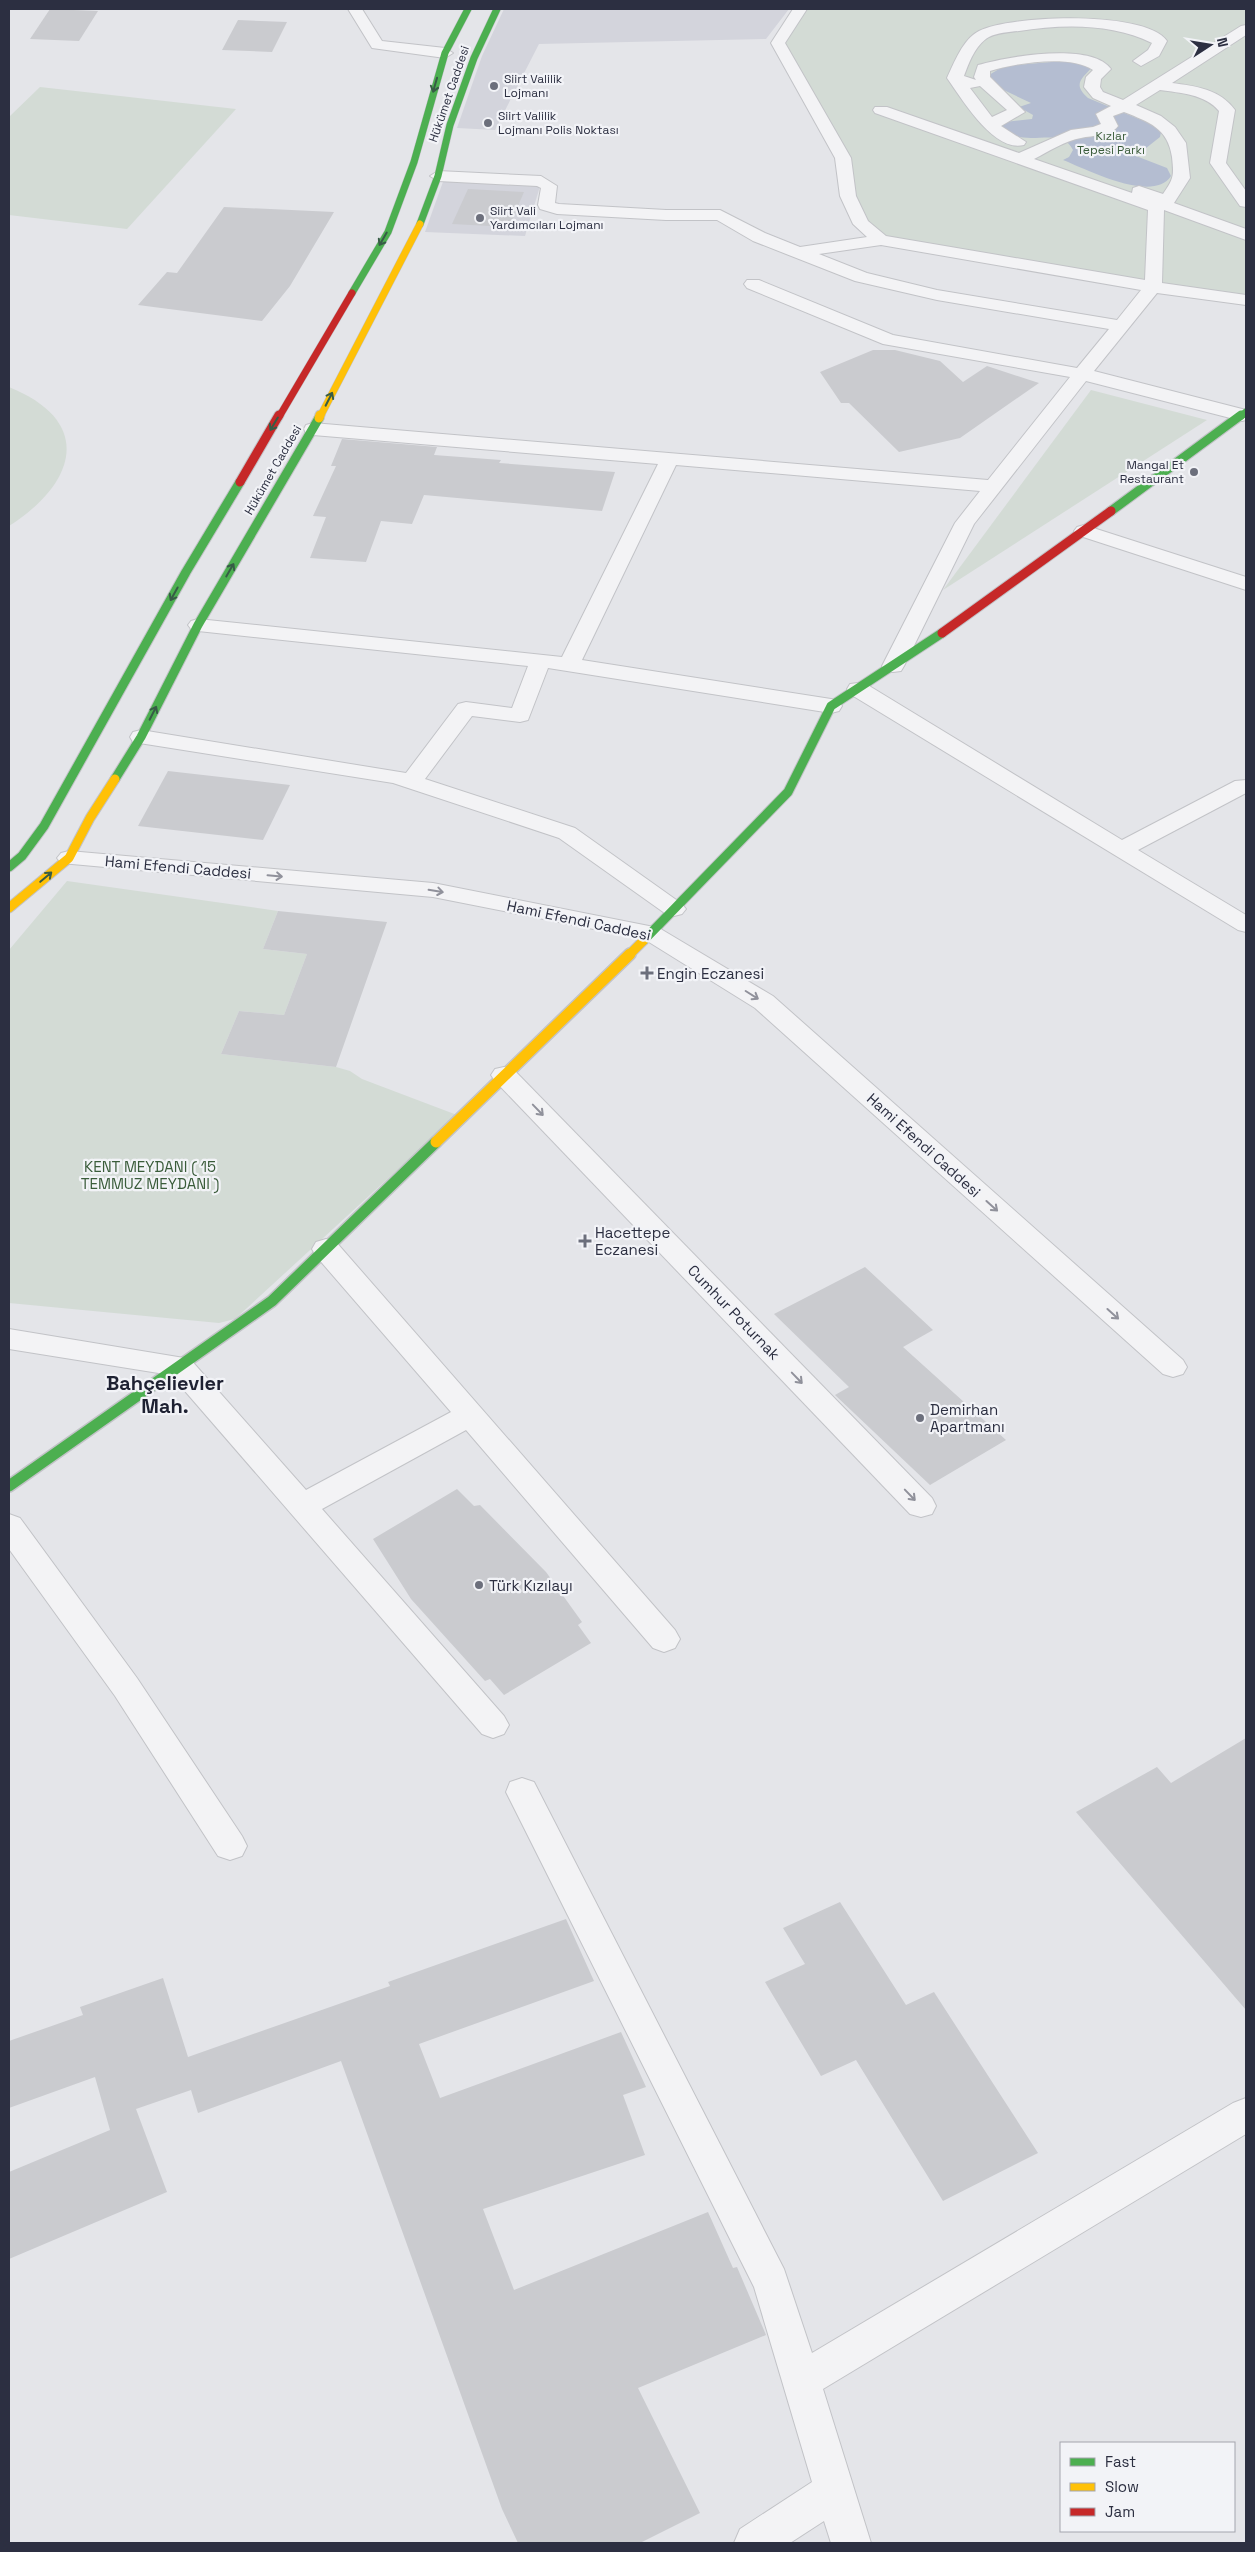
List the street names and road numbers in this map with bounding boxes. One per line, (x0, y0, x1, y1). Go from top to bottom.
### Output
street label: Hükümet Caddesi (425, 44, 473, 144)
street label: Hükümet Caddesi (241, 422, 305, 518)
street label: Hami Efendi Caddesi (104, 851, 252, 883)
street label: Hami Efendi Caddesi (505, 895, 653, 945)
street label: Hami Efendi Caddesi (863, 1089, 985, 1201)
street label: Cumhur Poturnak (684, 1260, 784, 1364)

